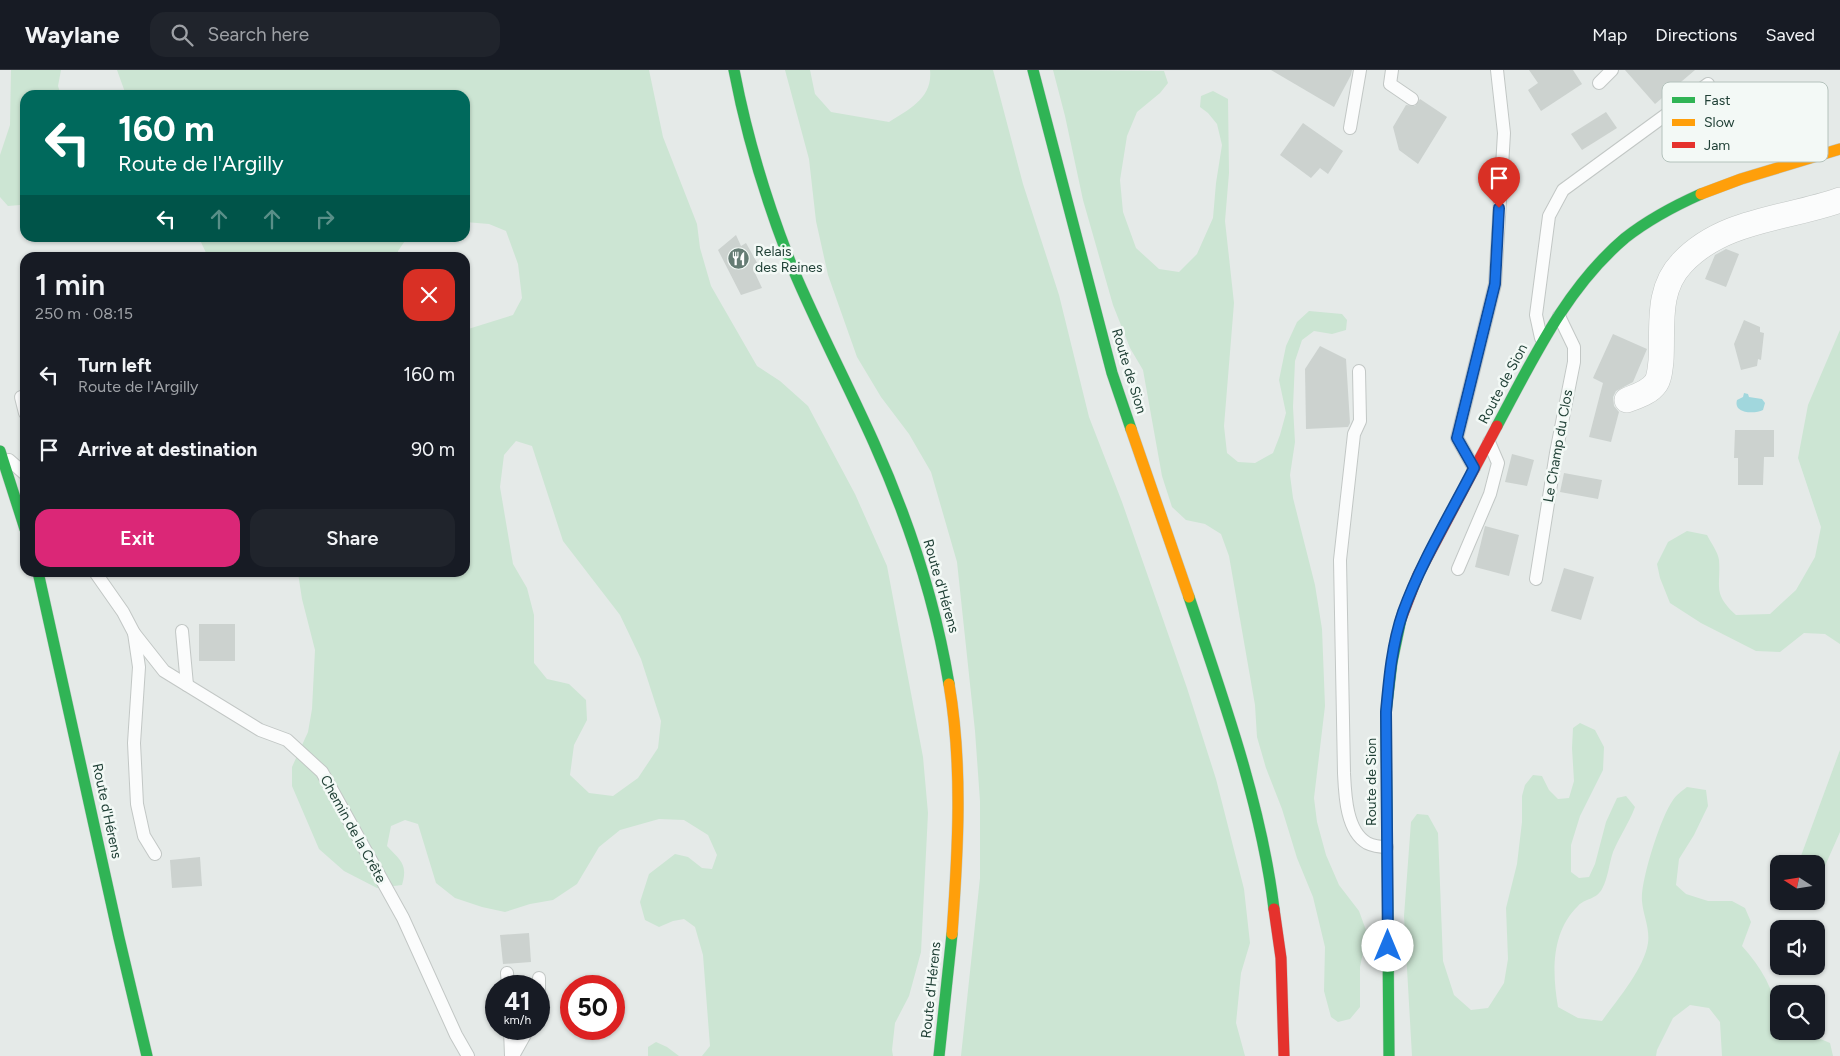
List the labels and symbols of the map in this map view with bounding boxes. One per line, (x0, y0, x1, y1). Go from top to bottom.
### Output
legend (1662, 82, 1828, 162)
text: Fast (1704, 92, 1730, 109)
text: Slow (1704, 114, 1735, 131)
text: Jam (1704, 137, 1730, 154)
pin (1478, 157, 1520, 208)
place label: Relais des Reines (755, 243, 822, 276)
restaurant icon: Relais des Reines (727, 247, 751, 271)
street label: Route de Sion (1108, 326, 1150, 416)
street label: Route de Sion (1475, 341, 1531, 427)
street label: Le Champ du Clos (1540, 388, 1576, 504)
street label: Route d'Hérens (919, 537, 963, 635)
street label: Route de Sion (1363, 738, 1380, 826)
street label: Route d'Hérens (89, 762, 125, 860)
street label: Chemin de la Crête (316, 772, 390, 886)
north arrow (1770, 855, 1825, 910)
position arrow (1361, 919, 1413, 971)
street label: Route d'Hérens (917, 941, 945, 1039)
speed limit sign: 50 (560, 975, 625, 1040)

